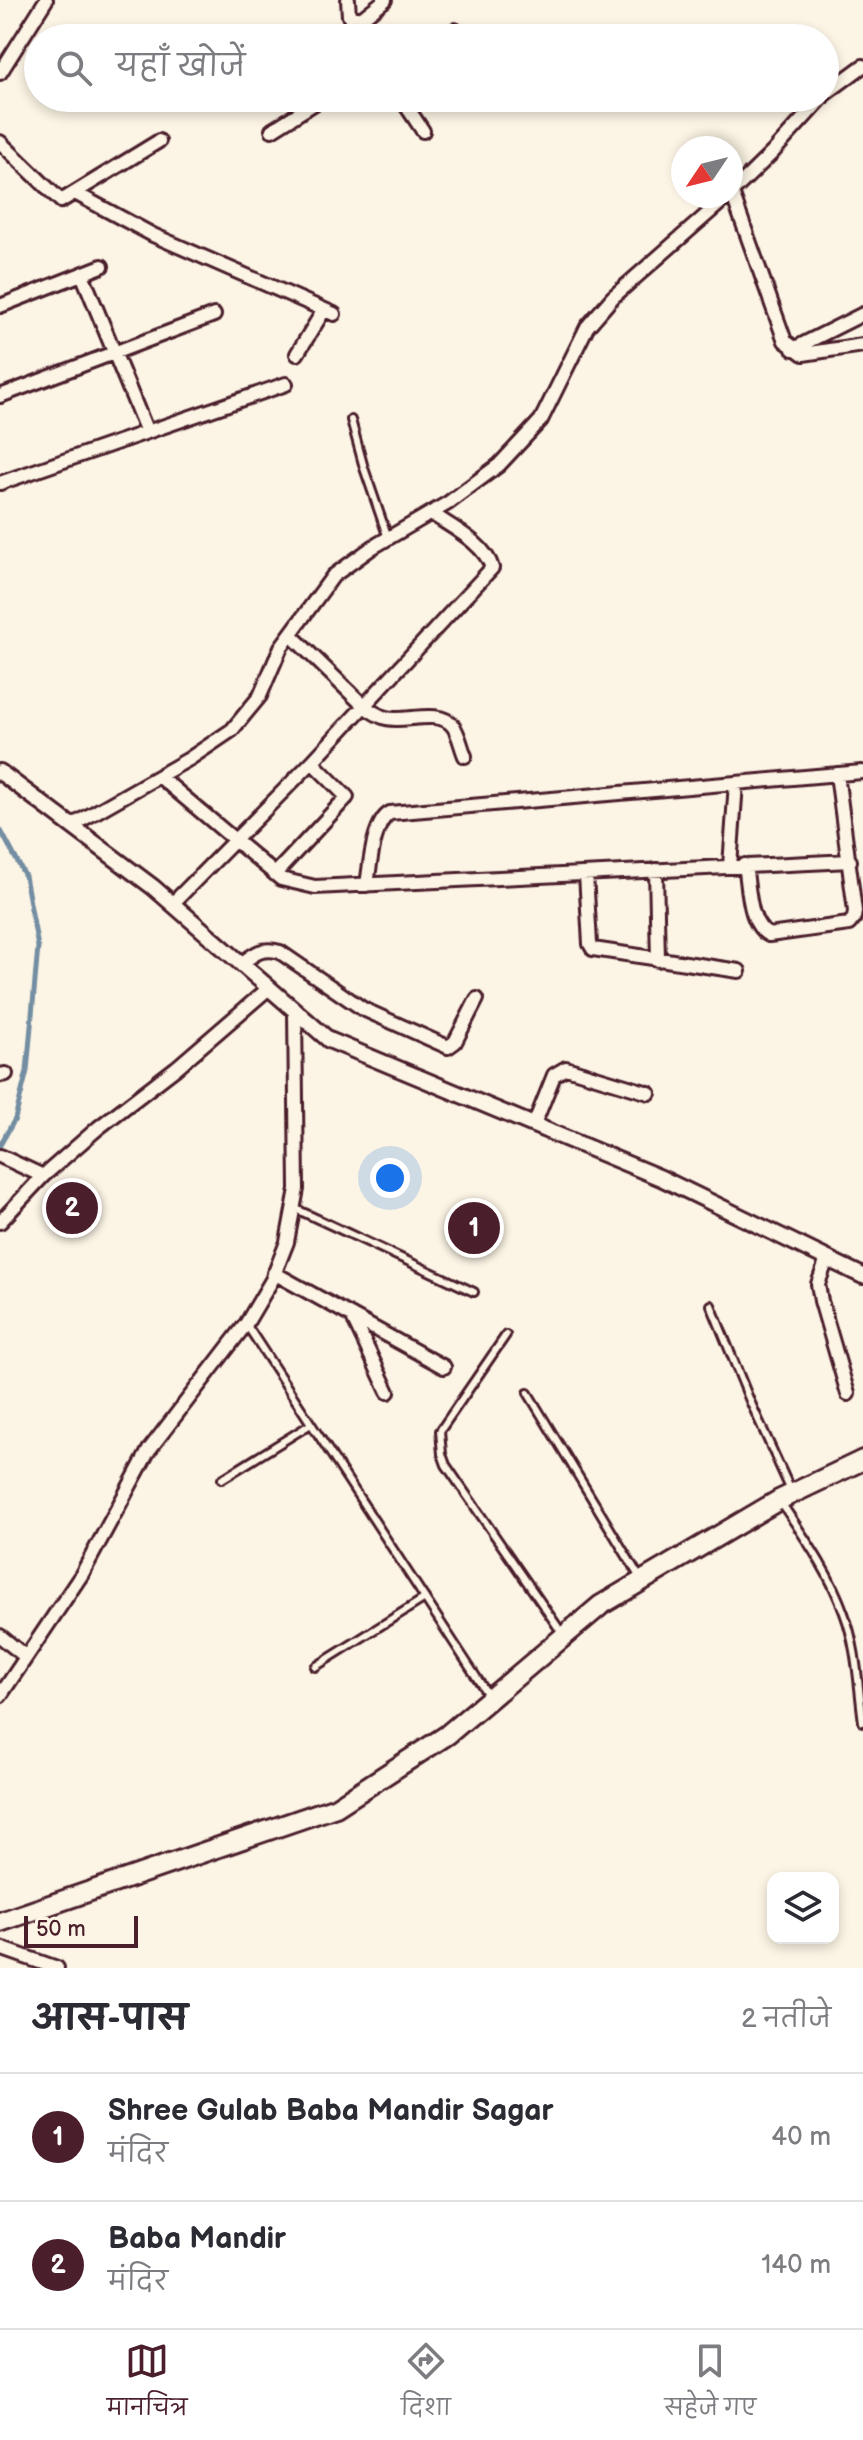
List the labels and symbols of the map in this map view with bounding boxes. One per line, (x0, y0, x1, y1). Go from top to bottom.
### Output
north arrow (671, 136, 743, 208)
your location (370, 1158, 410, 1198)
pin: 2 (46, 1178, 98, 1238)
pin: 1 (448, 1198, 500, 1258)
scale bar (24, 1912, 138, 1948)

